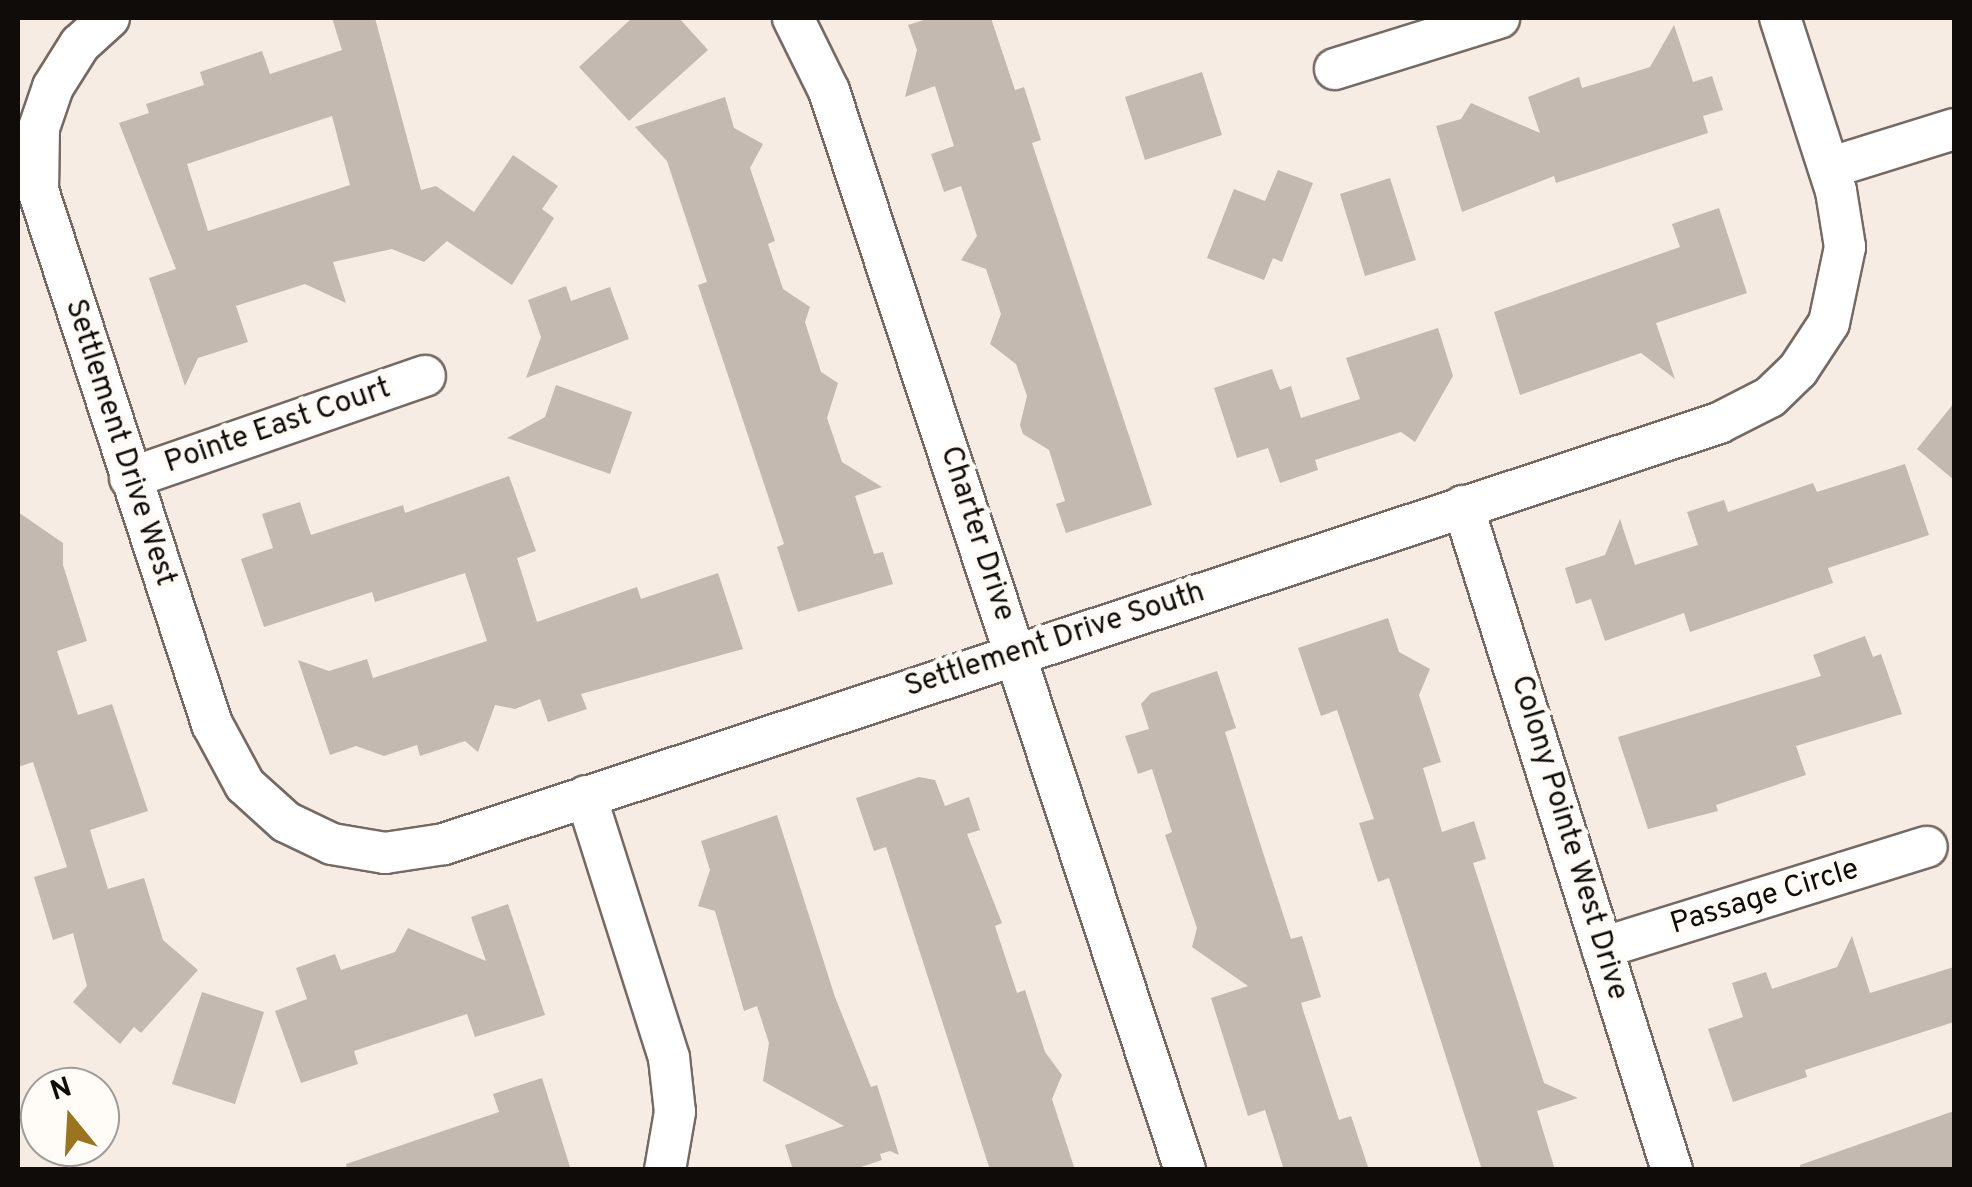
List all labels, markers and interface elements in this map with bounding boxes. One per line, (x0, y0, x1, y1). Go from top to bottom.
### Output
street label: Settlement Drive West (56, 295, 182, 591)
street label: Pointe East Court (160, 371, 396, 483)
street label: Charter Drive (931, 442, 1021, 626)
street label: Settlement Drive South (901, 575, 1209, 707)
street label: Colony Pointe West Drive (1501, 671, 1635, 1005)
street label: Passage Circle (1666, 852, 1864, 944)
north arrow (20, 1067, 120, 1167)
text: N (46, 1070, 76, 1111)

